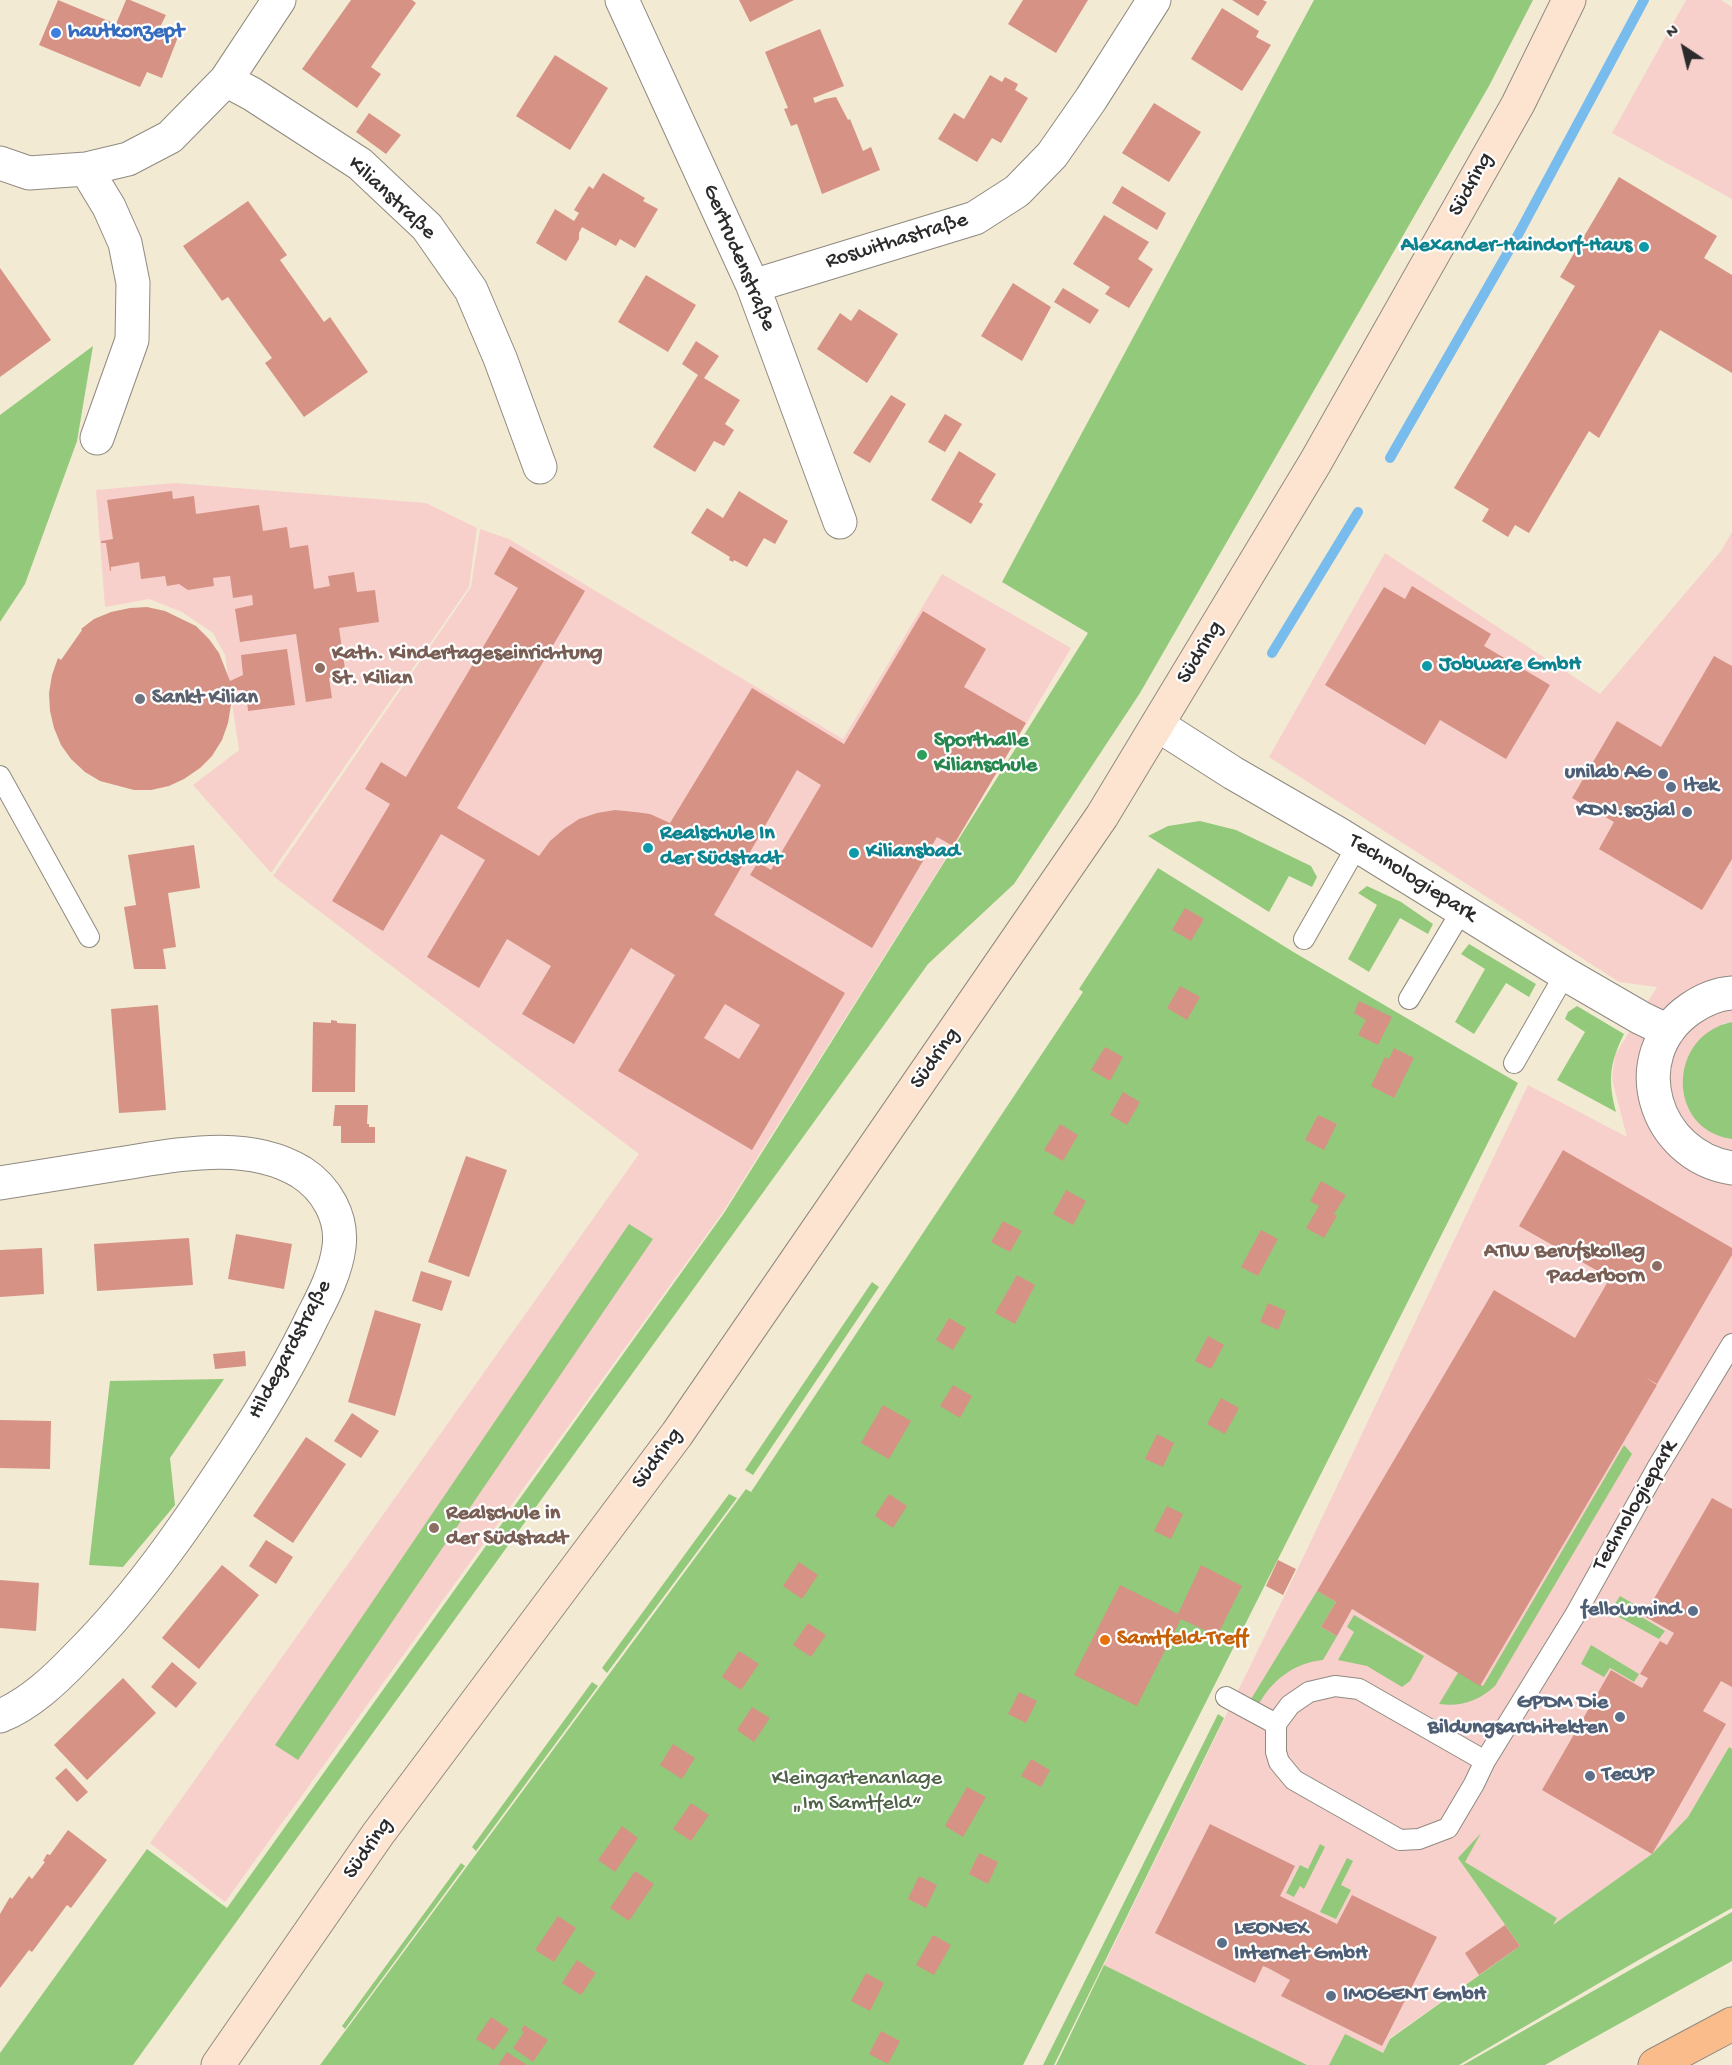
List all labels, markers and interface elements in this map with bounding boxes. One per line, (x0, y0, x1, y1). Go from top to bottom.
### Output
north arrow (1654, 18, 1714, 78)
place label: hautkonzept (68, 20, 184, 46)
text: N (1664, 22, 1683, 44)
marker: hautkonzept (49, 26, 63, 40)
street label: Südring (1444, 148, 1500, 222)
street label: Kilianstraße (341, 152, 441, 246)
street label: Gertrudenstraße (695, 181, 781, 335)
street label: Roswithastraße (823, 208, 971, 276)
place label: Alexander-Haindorf-Haus (1401, 234, 1632, 260)
marker: Alexander-Haindorf-Haus (1637, 240, 1651, 254)
street label: Südring (1172, 617, 1230, 689)
place label: Kath. Kindertageseinrichtung St. Kilian (332, 642, 602, 694)
place label: Jobware GmbH (1439, 653, 1581, 679)
marker: Jobware GmbH (1420, 659, 1434, 673)
marker: Kath. Kindertageseinrichtung St. Kilian (313, 661, 327, 675)
place label: Sankt Kilian (152, 686, 258, 712)
marker: Sankt Kilian (133, 692, 147, 706)
place label: Sporthalle Kilianschule (934, 729, 1037, 780)
marker: Sporthalle Kilianschule (915, 748, 929, 762)
place label: unilab AG (1565, 761, 1651, 787)
marker: unilab AG (1656, 767, 1670, 781)
place label: Itek (1683, 774, 1718, 800)
marker: Itek (1664, 780, 1678, 794)
place label: KDN.sozial (1576, 799, 1675, 825)
marker: KDN.sozial (1680, 805, 1694, 819)
place label: Realschule In der Südstadt (660, 822, 782, 873)
street label: Technologiepark (1343, 829, 1481, 929)
place label: Kiliansbad (866, 840, 960, 866)
marker: Realschule In der Südstadt (641, 841, 655, 855)
marker: Kiliansbad (847, 846, 861, 860)
street label: Südring (905, 1023, 967, 1095)
place label: ATIW Berufskolleg Paderborn (1484, 1240, 1645, 1292)
marker: ATIW Berufskolleg Paderborn (1650, 1259, 1664, 1273)
street label: Hildegardstraße (243, 1276, 339, 1424)
street label: Südring (627, 1423, 689, 1495)
street label: Technologiepark (1588, 1436, 1684, 1576)
place label: Realschule in der Südstadt (446, 1502, 568, 1554)
marker: Realschule in der Südstadt (427, 1521, 441, 1535)
place label: fellowmind (1581, 1598, 1681, 1624)
marker: fellowmind (1686, 1604, 1700, 1618)
place label: Samtfeld-Treff (1117, 1627, 1248, 1653)
marker: Samtfeld-Treff (1098, 1633, 1112, 1647)
place label: GPDM Die Bildungsarchitekten (1428, 1691, 1608, 1742)
marker: GPDM Die Bildungsarchitekten (1613, 1710, 1627, 1724)
place label: TecUP (1602, 1763, 1654, 1789)
park label: Kleingartenanlage „Im Samtfeld“ (772, 1767, 942, 1819)
marker: TecUP (1583, 1769, 1597, 1783)
street label: Südring (338, 1813, 400, 1885)
place label: LEONEX Internet GmbH (1234, 1917, 1368, 1969)
marker: LEONEX Internet GmbH (1215, 1936, 1229, 1950)
place label: IMOGENT GmbH (1343, 1983, 1486, 2009)
marker: IMOGENT GmbH (1324, 1989, 1338, 2003)

